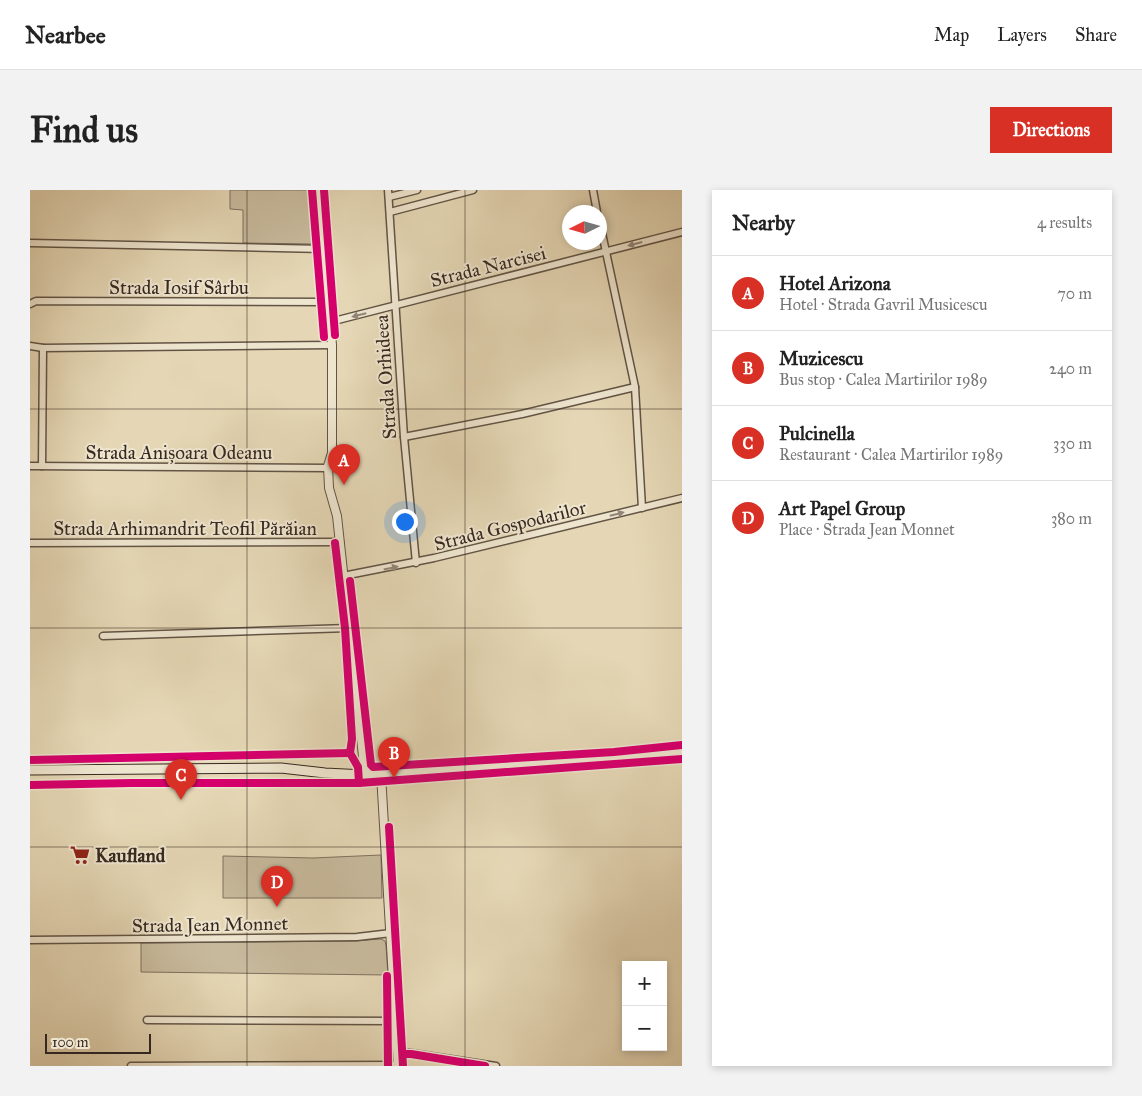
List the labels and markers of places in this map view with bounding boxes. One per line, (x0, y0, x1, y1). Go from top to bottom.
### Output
pin: A (328, 444, 360, 485)
pin: B (378, 737, 410, 778)
pin: C (165, 759, 197, 800)
supermarket icon: Kaufland (69, 844, 91, 866)
place label: Kaufland (95, 844, 166, 867)
pin: D (261, 866, 293, 907)

